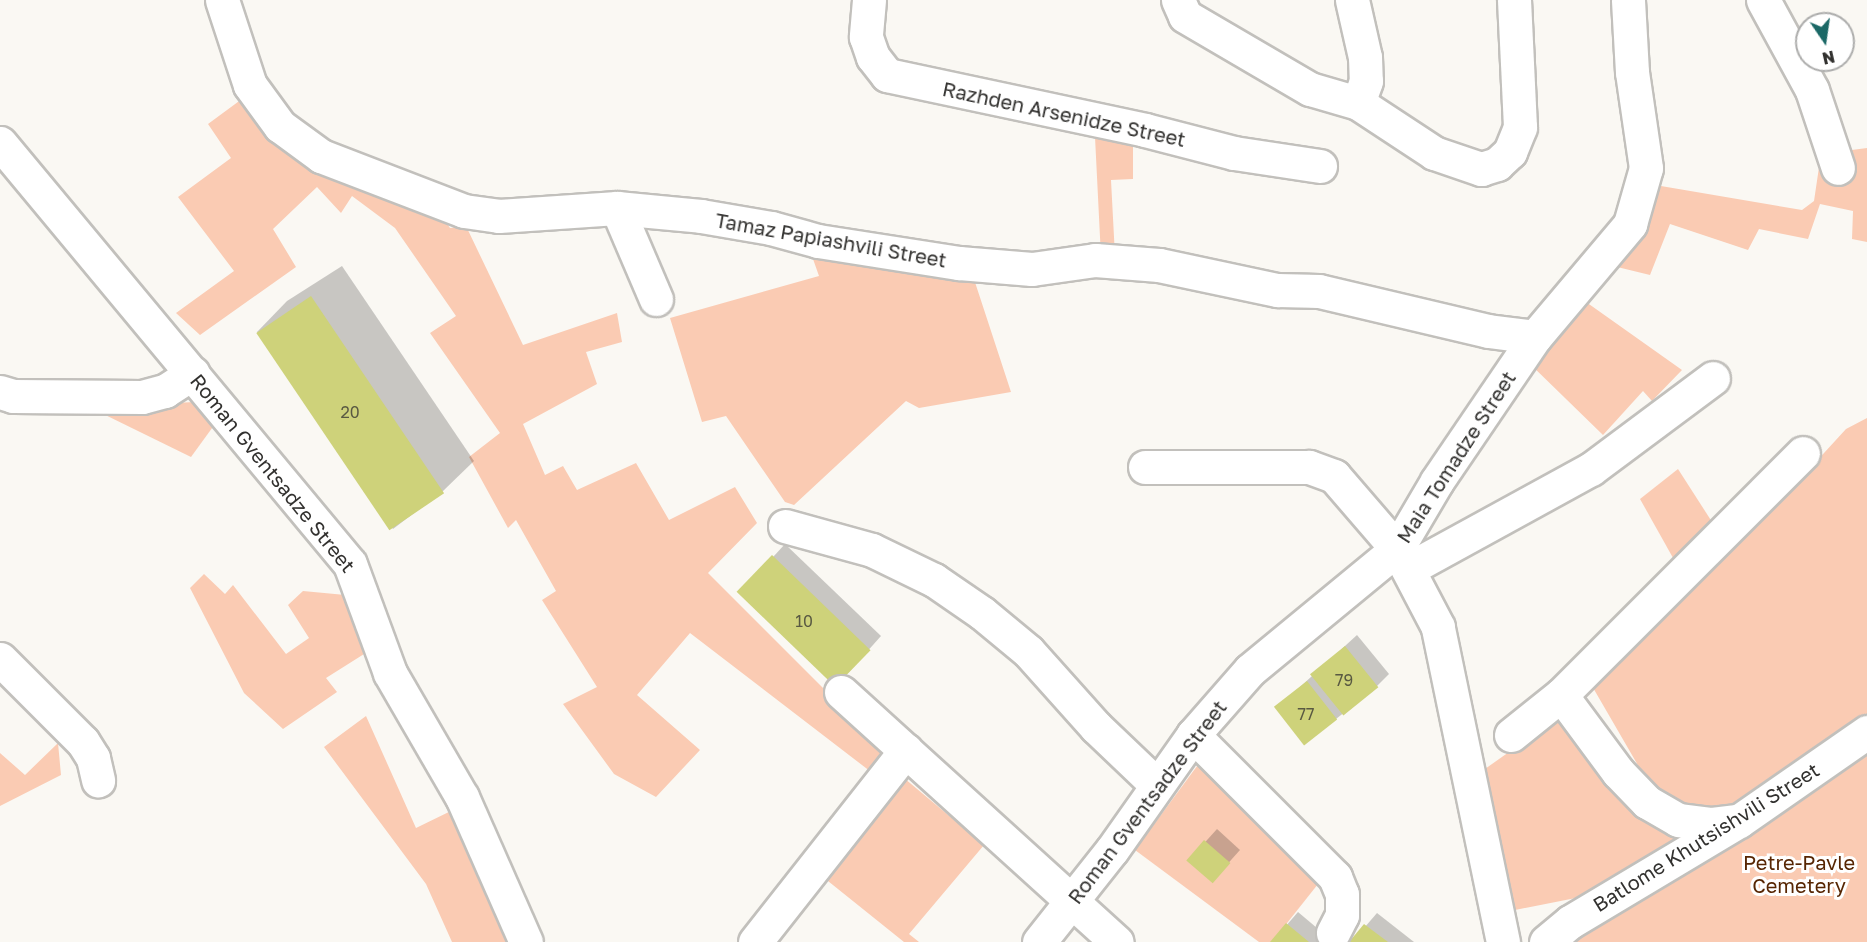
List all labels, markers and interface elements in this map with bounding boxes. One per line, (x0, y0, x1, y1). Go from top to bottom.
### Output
north arrow (1795, 12, 1855, 72)
text: N (1820, 46, 1837, 69)
street label: Razhden Arsenidze Street (940, 77, 1188, 151)
street label: Tamaz Papiashvili Street (714, 208, 948, 272)
street label: Maia Tomadze Street (1391, 367, 1521, 547)
street label: Roman Gventsadze Street (185, 369, 361, 577)
house number: 20 (340, 402, 360, 422)
house number: 10 (795, 611, 813, 631)
house number: 79 (1335, 670, 1353, 690)
street label: Roman Gventsadze Street (1063, 696, 1231, 908)
house number: 77 (1298, 704, 1314, 724)
street label: Batlome Khutsishvili Street (1588, 757, 1824, 917)
park label: Petre-Pavle Cemetery (1743, 850, 1855, 897)

